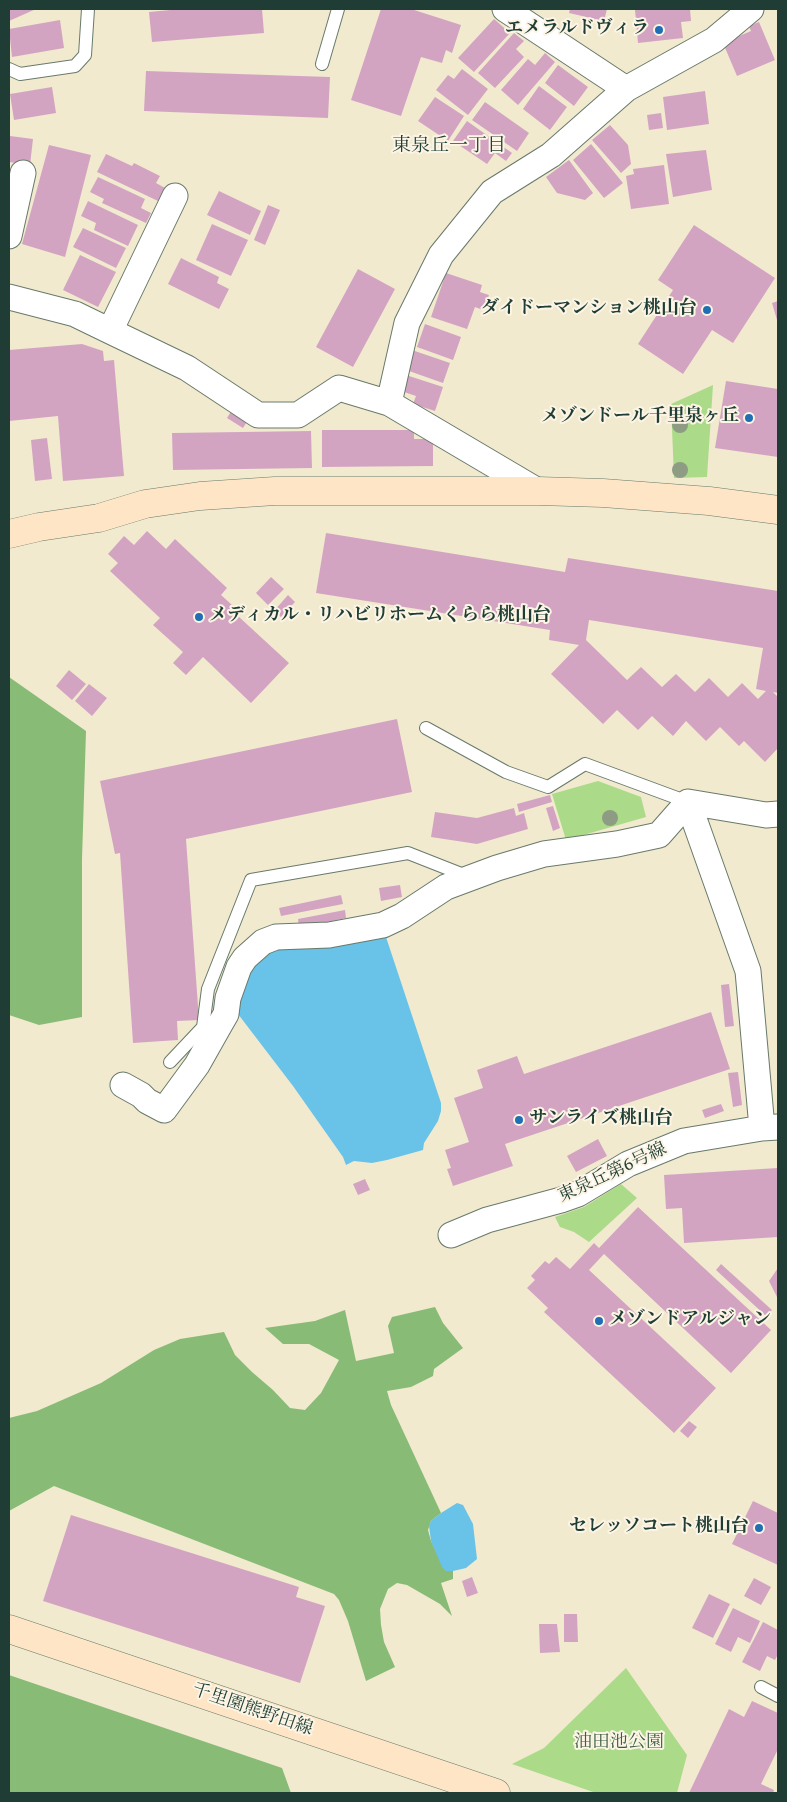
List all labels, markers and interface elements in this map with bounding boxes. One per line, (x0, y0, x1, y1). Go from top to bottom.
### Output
place label: エメラルドヴィラ (505, 19, 649, 41)
marker: エメラルドヴィラ (653, 24, 665, 36)
district label: 東泉丘一丁目 (392, 137, 506, 159)
place label: ダイドーマンション桃山台 (481, 299, 697, 321)
marker: ダイドーマンション桃山台 (701, 304, 713, 316)
place label: メゾンドール千里泉ヶ丘 (541, 407, 739, 429)
marker: メゾンドール千里泉ヶ丘 (743, 412, 755, 424)
place label: メディカル・リハビリホームくらら桃山台 (209, 606, 551, 628)
marker: メディカル・リハビリホームくらら桃山台 (193, 611, 205, 623)
place label: サンライズ桃山台 (529, 1109, 673, 1131)
marker: サンライズ桃山台 (513, 1114, 525, 1126)
street label: 東泉丘第6号線 (555, 1139, 671, 1209)
place label: メゾンドアルジャン (609, 1310, 771, 1332)
marker: メゾンドアルジャン (593, 1315, 605, 1327)
place label: セレッソコート桃山台 (569, 1517, 749, 1539)
marker: セレッソコート桃山台 (753, 1522, 765, 1534)
street label: 千里園熊野田線 (189, 1680, 315, 1742)
park label: 油田池公園 (574, 1733, 664, 1755)

